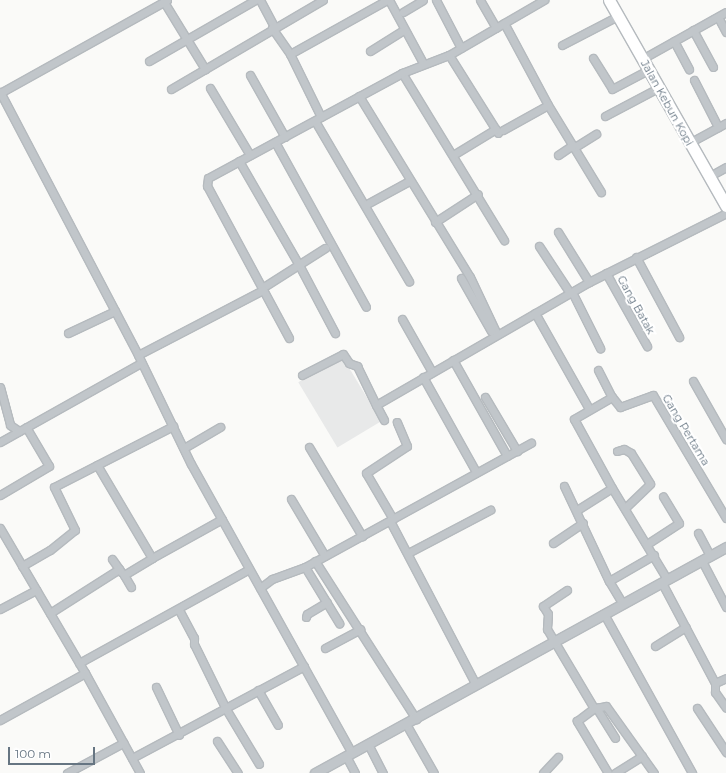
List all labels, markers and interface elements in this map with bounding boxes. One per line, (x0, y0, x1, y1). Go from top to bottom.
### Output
street label: Jalan Kebun Kopi (638, 58, 696, 148)
street label: Gang Batak (614, 273, 658, 337)
street label: Gang Pertama (660, 392, 712, 468)
scale bar (10, 739, 97, 765)
text: 100 m (15, 746, 51, 761)

